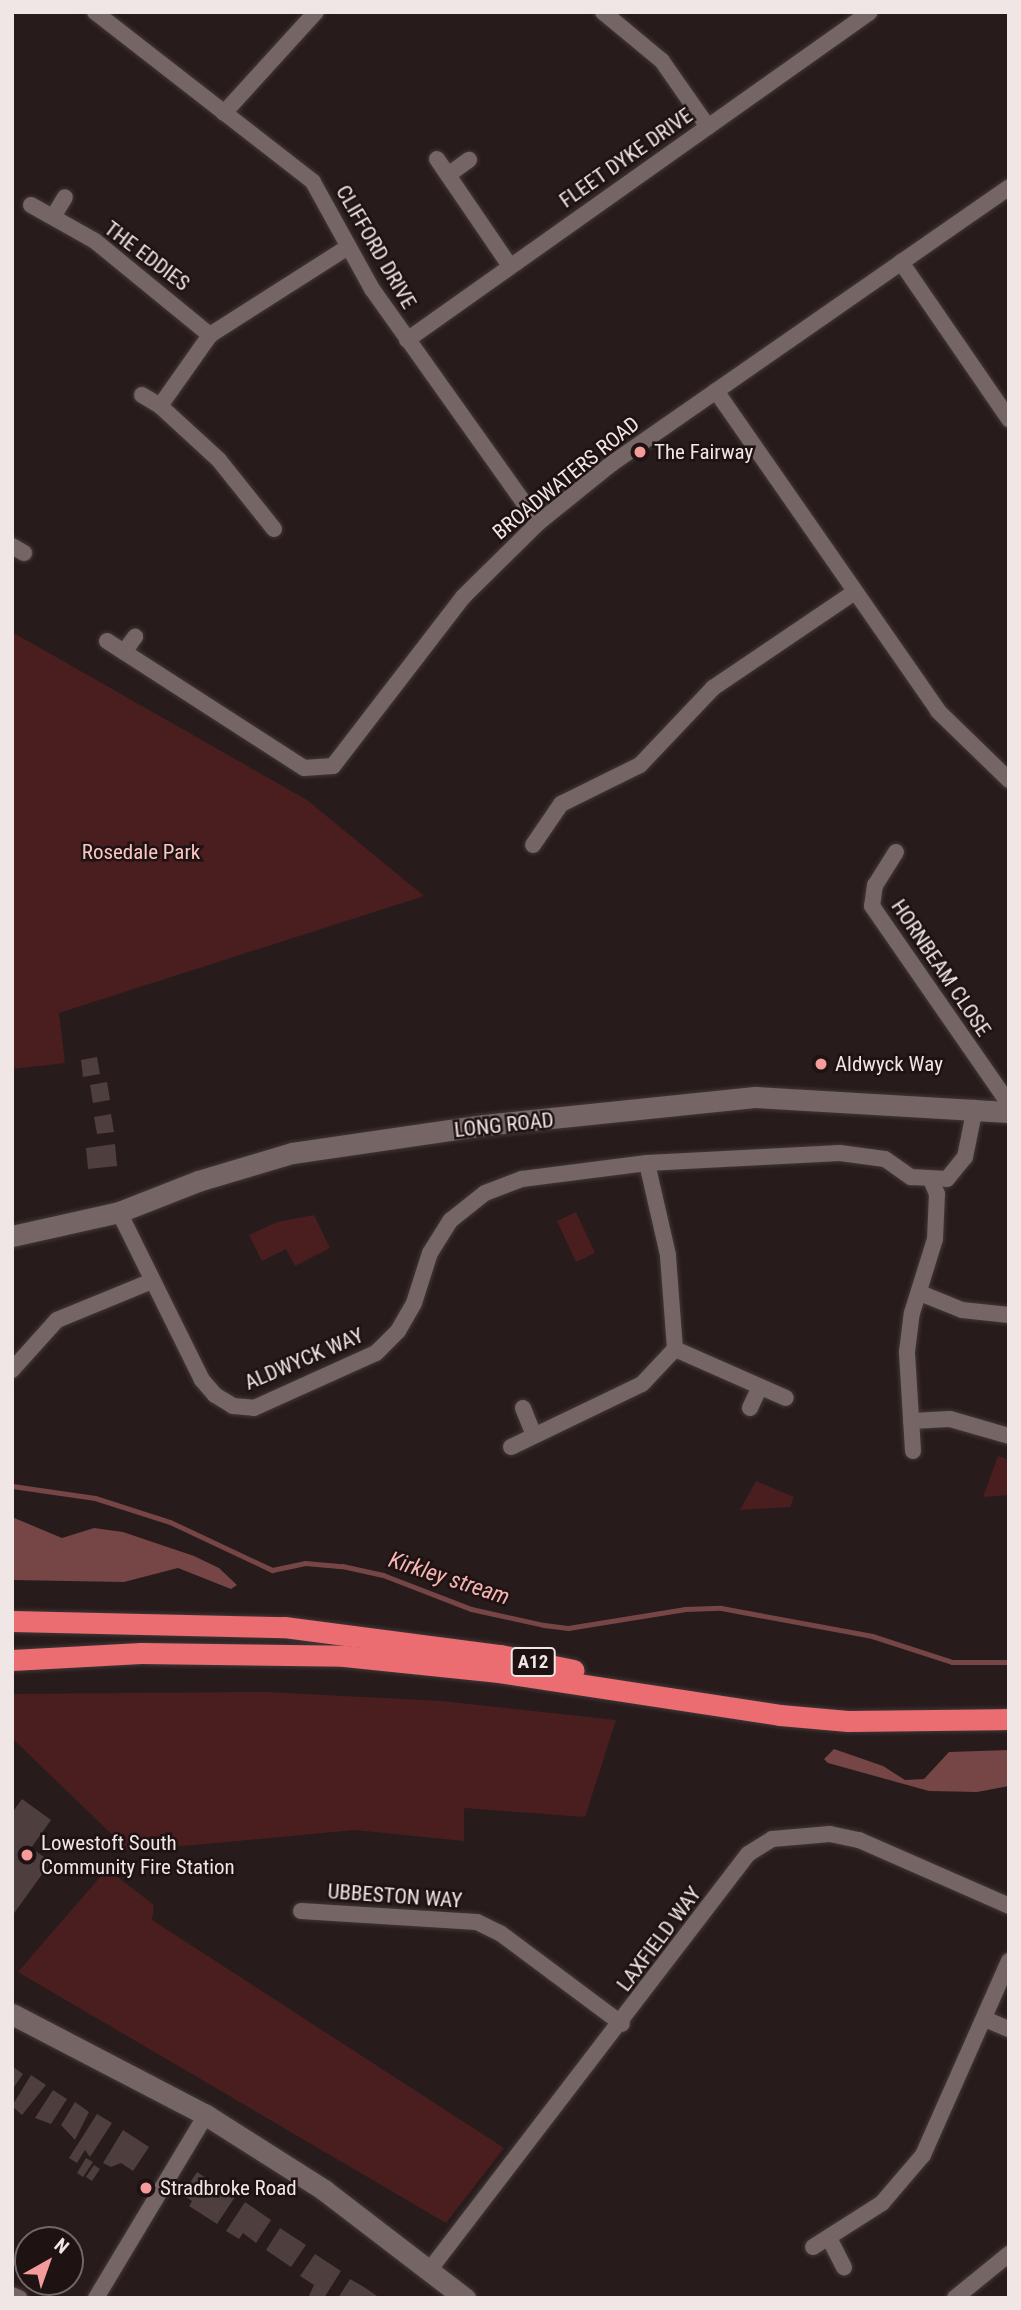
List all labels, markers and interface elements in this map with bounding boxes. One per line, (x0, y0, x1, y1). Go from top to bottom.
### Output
street label: FLEET DYKE DRIVE (555, 103, 697, 213)
street label: CLIFFORD DRIVE (330, 181, 422, 313)
street label: THE EDDIES (99, 216, 195, 296)
street label: BROADWATERS ROAD (488, 411, 644, 545)
place label: The Fairway (654, 439, 753, 465)
marker: The Fairway (632, 444, 648, 460)
park label: Rosedale Park (82, 839, 200, 865)
street label: HORNBEAM CLOSE (886, 895, 996, 1041)
place label: Aldwyck Way (835, 1051, 943, 1077)
marker: Aldwyck Way (813, 1056, 829, 1072)
street label: LONG ROAD (453, 1107, 555, 1143)
street label: ALDWYCK WAY (241, 1323, 367, 1395)
water label: Kirkley stream (385, 1547, 513, 1611)
road number: A12 (510, 1646, 556, 1678)
place label: Lowestoft South Community Fire Station (41, 1830, 235, 1880)
marker: Lowestoft South Community Fire Station (19, 1847, 35, 1863)
street label: UBBESTON WAY (327, 1879, 463, 1913)
street label: LAXFIELD WAY (612, 1882, 706, 1996)
place label: Stradbroke Road (160, 2175, 297, 2201)
marker: Stradbroke Road (138, 2180, 154, 2196)
north arrow (14, 2226, 84, 2296)
text: N (50, 2234, 73, 2259)

